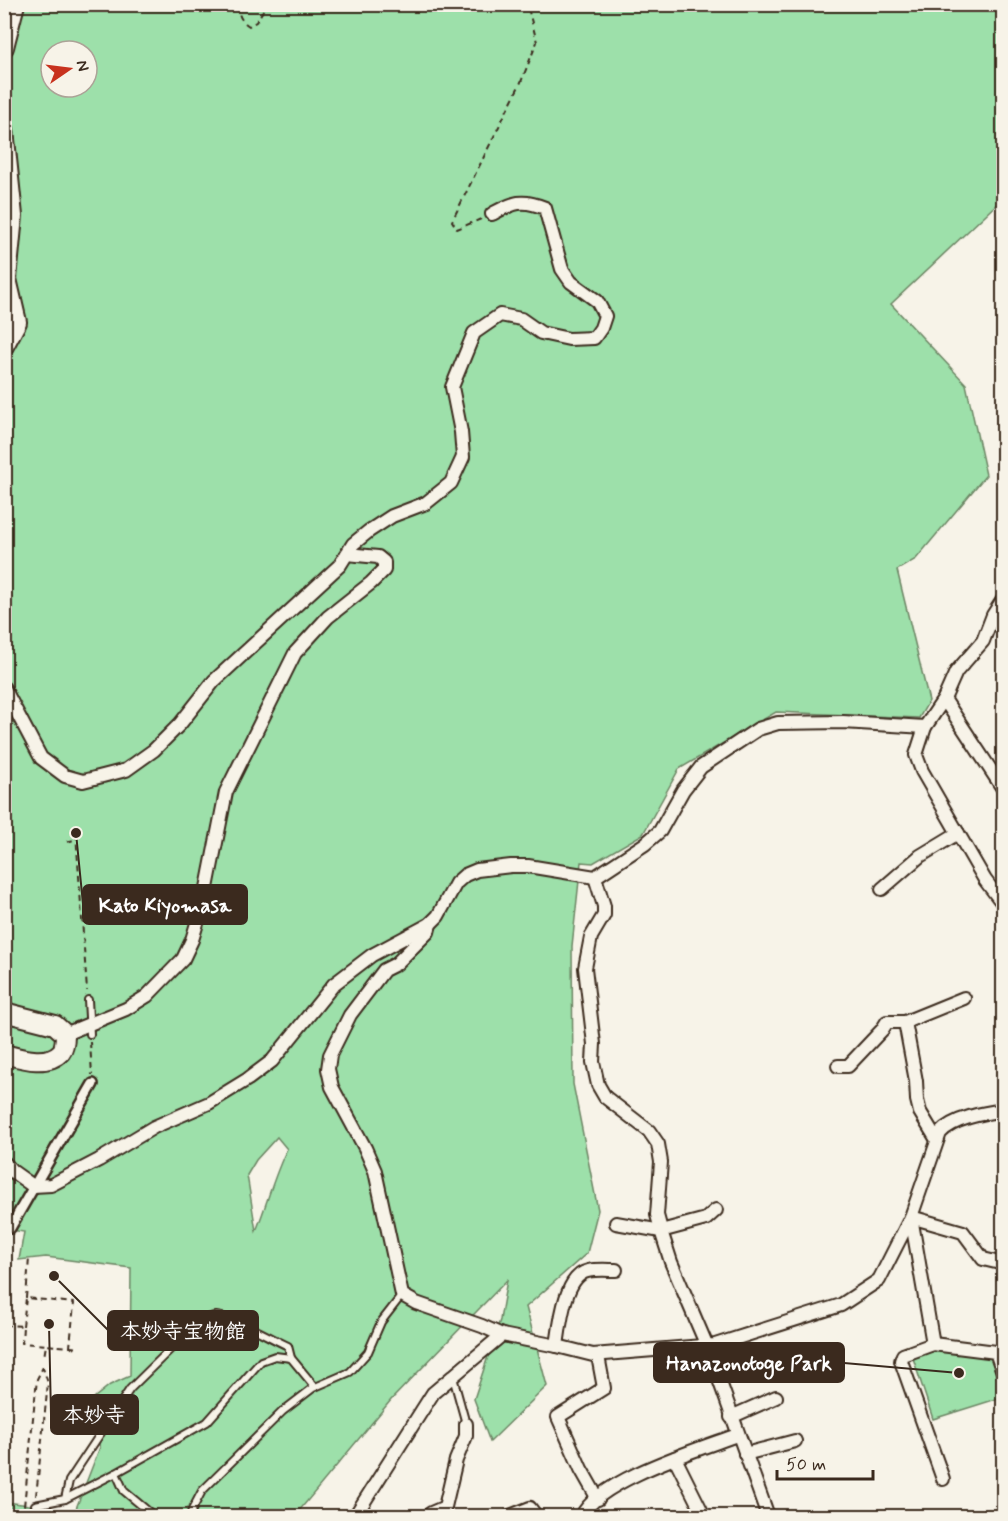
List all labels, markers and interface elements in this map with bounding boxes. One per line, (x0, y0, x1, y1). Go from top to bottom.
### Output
north arrow (39, 39, 99, 99)
text: N (71, 58, 94, 73)
callout: Kato Kiyomasa (83, 885, 247, 924)
text: Kato Kiyomasa (99, 892, 233, 920)
callout: 本妙寺宝物館 (108, 1311, 258, 1350)
text: 本妙寺宝物館 (120, 1318, 246, 1346)
callout: Hanazonotoge Park (654, 1343, 844, 1382)
text: Hanazonotoge Park (666, 1350, 832, 1380)
callout: 本妙寺 (51, 1395, 138, 1434)
text: 本妙寺 (63, 1402, 126, 1430)
scale bar (777, 1443, 873, 1481)
text: 50 m (786, 1453, 826, 1477)

